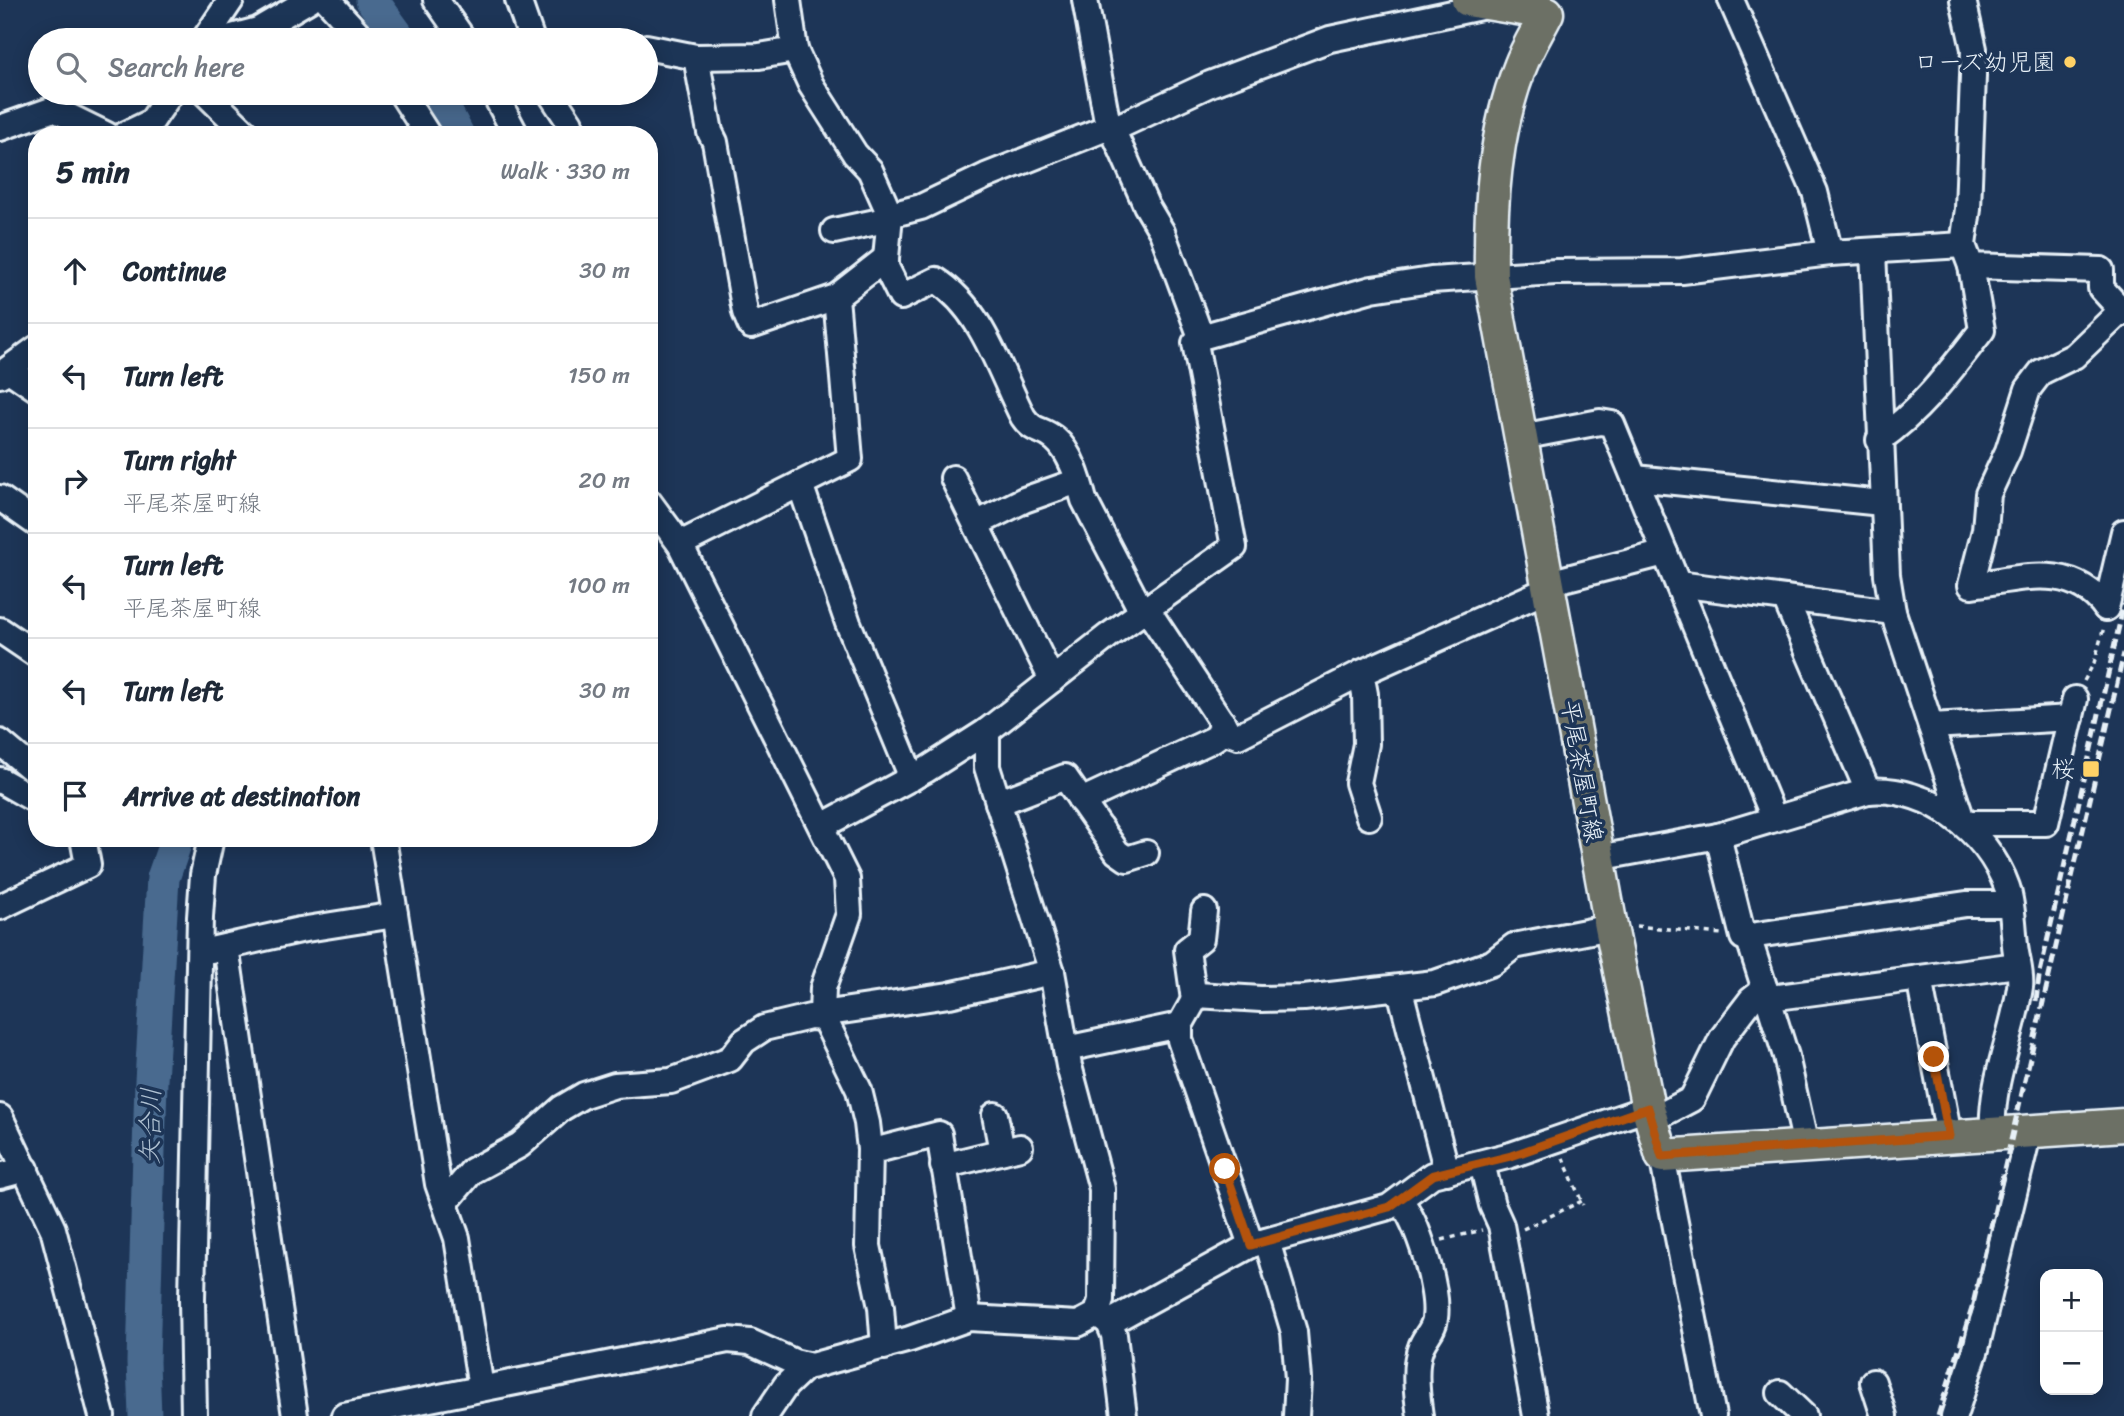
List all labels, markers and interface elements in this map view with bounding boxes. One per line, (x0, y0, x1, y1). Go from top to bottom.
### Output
search box (28, 28, 658, 105)
place label: ローズ幼児園 (1914, 41, 2056, 83)
text: Search here (108, 44, 245, 90)
icon: search (52, 48, 90, 86)
marker: ローズ幼児園 (2062, 54, 2078, 70)
text: 5 min (56, 145, 130, 199)
text: Walk · 330 m (500, 151, 630, 192)
text: Continue (123, 248, 226, 294)
text: 30 m (579, 250, 630, 291)
icon: ahead (56, 252, 94, 290)
text: Turn left (123, 353, 223, 399)
text: 150 m (568, 355, 630, 396)
icon: left (56, 357, 94, 395)
text: Turn right (123, 437, 236, 483)
text: 20 m (579, 460, 630, 501)
icon: right (56, 462, 94, 500)
text: 平尾茶屋町線 (123, 483, 261, 524)
text: Turn left (123, 542, 223, 588)
text: 100 m (567, 565, 630, 606)
icon: left (56, 567, 94, 605)
text: 平尾茶屋町線 (123, 588, 261, 629)
text: Turn left (123, 668, 223, 714)
text: 30 m (579, 670, 630, 711)
icon: left (56, 672, 94, 710)
street label: 平尾茶屋町線 (1549, 696, 1615, 846)
place label: 桜 (2051, 748, 2075, 790)
marker: 桜 (2081, 759, 2101, 779)
text: Arrive at destination (123, 773, 360, 819)
icon: arrive (56, 777, 94, 815)
route end (1918, 1041, 1949, 1072)
water label: 矢合川 (126, 1087, 174, 1165)
route start (1209, 1153, 1240, 1184)
map controls (2040, 1269, 2103, 1395)
button: + (2040, 1269, 2103, 1332)
button: − (2040, 1332, 2103, 1395)

